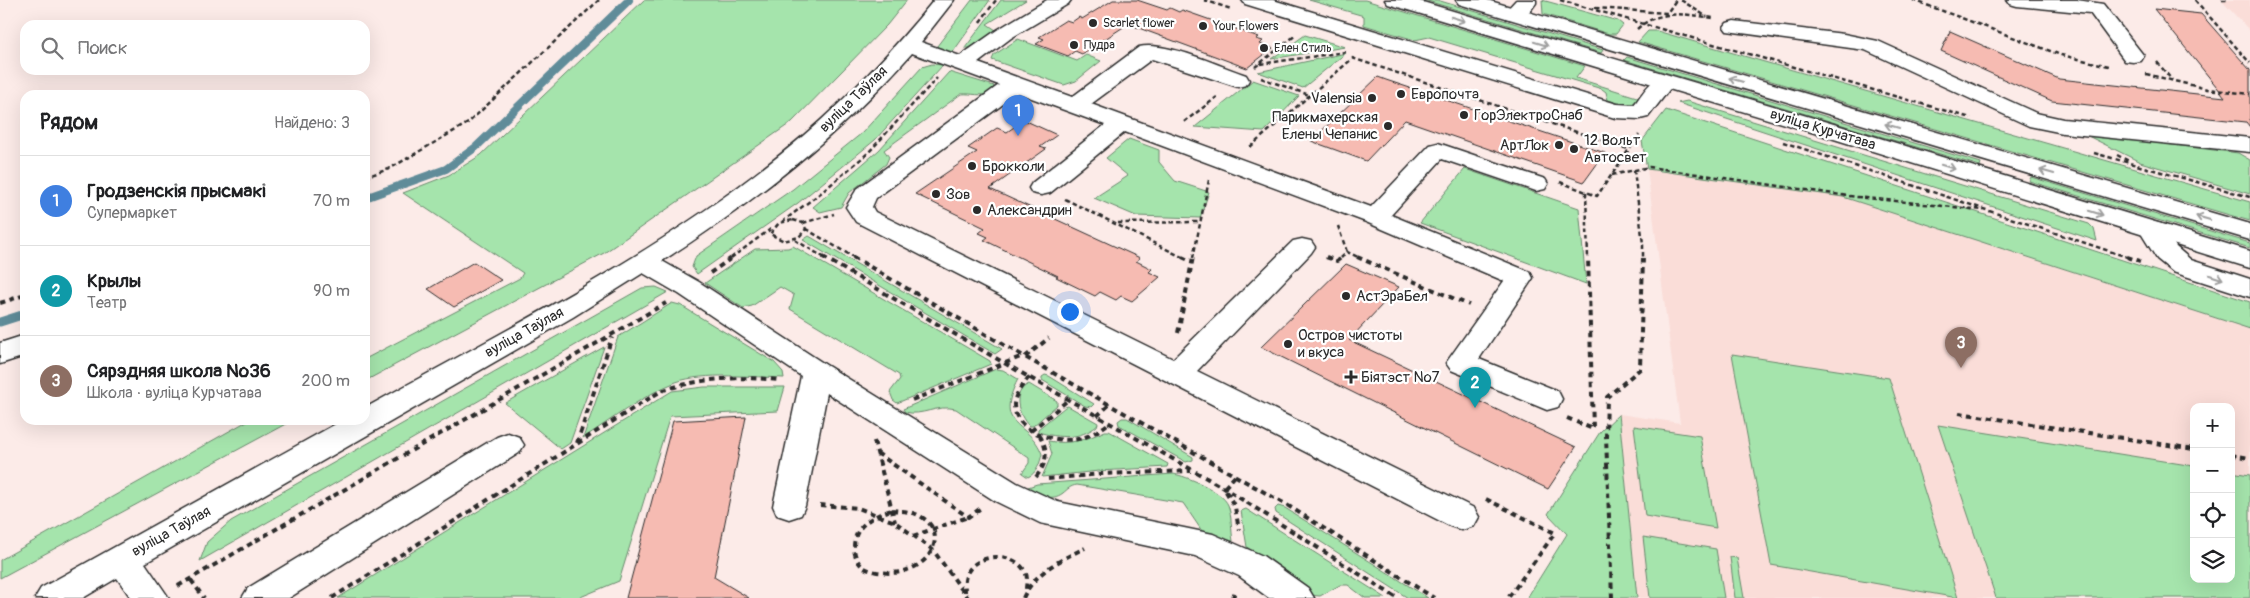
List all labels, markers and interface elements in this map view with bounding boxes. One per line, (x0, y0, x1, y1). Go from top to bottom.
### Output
one-way arrow (1450, 15, 1466, 25)
place label: Scarlet flower (1103, 16, 1175, 31)
marker: Scarlet flower (1087, 17, 1099, 29)
place label: Your Flowers (1212, 19, 1279, 34)
search box (20, 20, 370, 75)
marker: Your Flowers (1197, 20, 1209, 32)
icon: search (38, 34, 66, 62)
text: Поиск (78, 36, 128, 60)
place label: Пудра (1084, 38, 1115, 53)
marker: Пудра (1068, 39, 1080, 51)
one-way arrow (1532, 40, 1548, 50)
place label: Елен Стиль (1274, 41, 1332, 56)
marker: Елен Стиль (1258, 42, 1270, 54)
street label: вуліца Таўлая (815, 62, 891, 137)
one-way arrow (1728, 74, 1744, 84)
place label: Европочта (1411, 85, 1479, 104)
marker: Европочта (1395, 88, 1407, 100)
place label: Valensia (1311, 89, 1362, 108)
marker: Valensia (1366, 92, 1378, 104)
pin: 1 (1002, 95, 1034, 136)
street label: вуліца Курчатава (1768, 104, 1878, 155)
place label: ГорЭлектроСнаб (1474, 106, 1583, 125)
place label: Парикмахерская Елены Чепанис (1272, 108, 1378, 144)
text: Рядом (40, 109, 98, 136)
marker: ГорЭлектроСнаб (1458, 109, 1470, 121)
text: Найдено: 3 (274, 113, 350, 133)
marker: Парикмахерская Елены Чепанис (1382, 120, 1394, 132)
one-way arrow (1884, 120, 1900, 130)
place label: 12 Вольт Автосвет (1584, 131, 1647, 167)
place label: АртЛок (1500, 136, 1549, 155)
marker: АртЛок (1553, 139, 1565, 151)
marker: 12 Вольт Автосвет (1568, 143, 1580, 155)
place label: Брокколи (982, 157, 1045, 176)
marker: Брокколи (966, 160, 978, 172)
one-way arrow (1939, 163, 1955, 173)
one-way arrow (2040, 166, 2056, 176)
text: Гродзенскія прысмакі (87, 179, 266, 203)
place label: Зов (946, 185, 970, 204)
marker: Зов (930, 188, 942, 200)
text: 1 (53, 191, 59, 211)
text: 70 m (313, 191, 350, 211)
place label: Александрин (987, 201, 1072, 220)
text: Супермаркет (87, 203, 177, 223)
marker: Александрин (971, 204, 983, 216)
one-way arrow (2088, 209, 2103, 218)
one-way arrow (2196, 212, 2212, 222)
text: Крылы (87, 269, 141, 293)
one-way arrow (2208, 273, 2224, 283)
text: 2 (52, 281, 60, 301)
text: 90 m (313, 281, 350, 301)
place label: АстЭраБел (1356, 287, 1428, 306)
marker: АстЭраБел (1340, 290, 1352, 302)
text: Театр (87, 293, 127, 313)
your location (1057, 299, 1083, 325)
street label: вуліца Таўлая (481, 303, 567, 362)
place label: Остров чистоты и вкуса (1298, 326, 1402, 362)
pin: 3 (1945, 327, 1977, 368)
marker: Остров чистоты и вкуса (1282, 338, 1294, 350)
text: Сярэдняя школа №36 (87, 359, 271, 383)
pin: 2 (1459, 367, 1491, 408)
place label: Біятэст №7 (1361, 368, 1440, 387)
text: 3 (52, 371, 60, 391)
text: 200 m (302, 371, 350, 391)
marker: Біятэст №7 (1345, 371, 1357, 383)
text: Школа · вуліца Курчатава (87, 383, 262, 403)
map controls (2190, 403, 2235, 583)
button: + (2190, 403, 2235, 448)
button: − (2190, 448, 2235, 493)
button: locate (2190, 493, 2235, 538)
street label: вуліца Таўлая (128, 502, 214, 561)
button: layers (2190, 538, 2235, 583)

